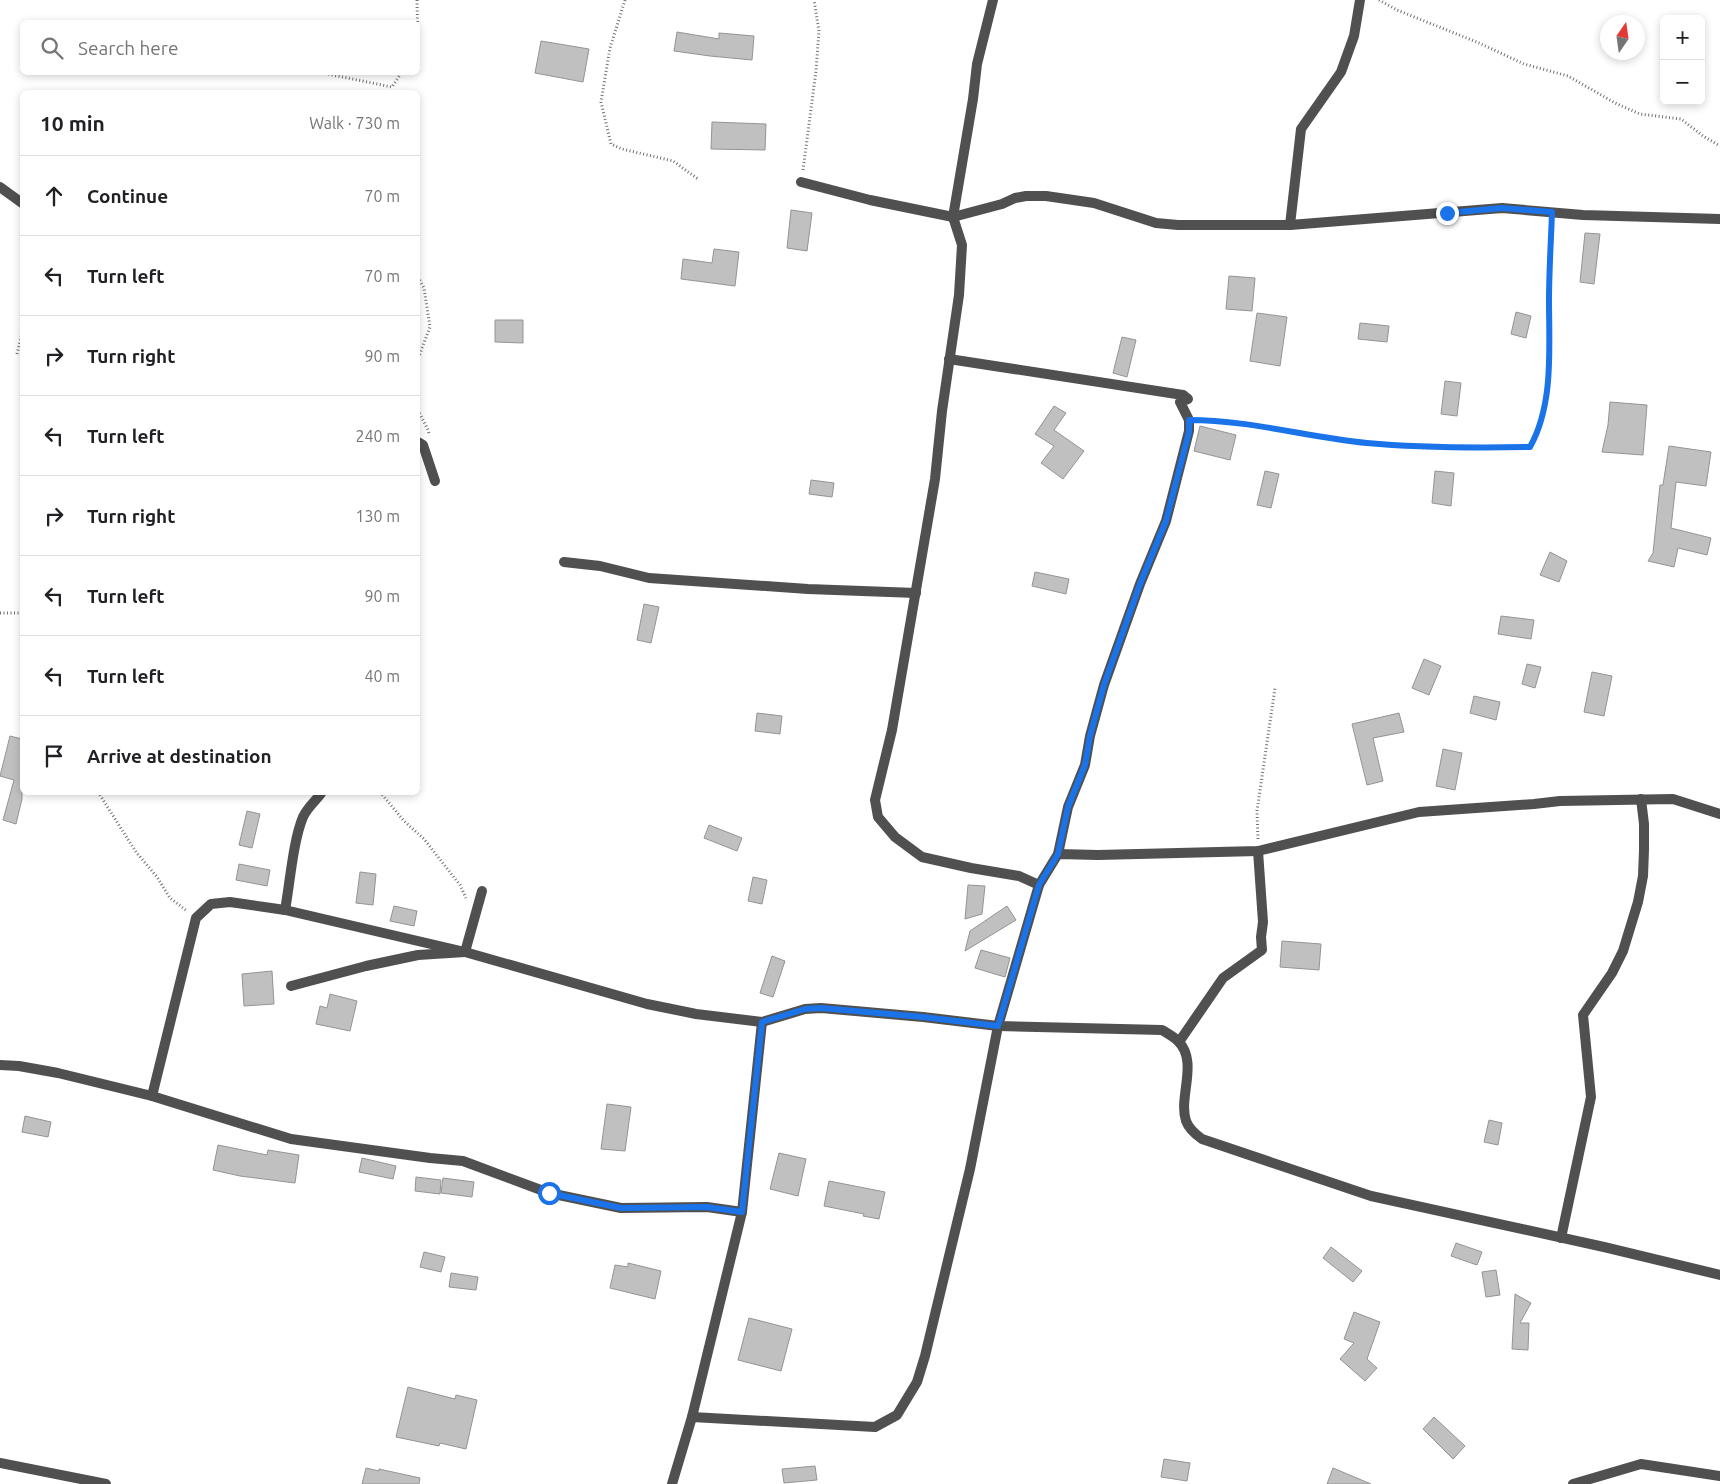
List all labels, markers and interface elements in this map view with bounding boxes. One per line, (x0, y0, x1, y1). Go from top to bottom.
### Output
north arrow (1600, 15, 1645, 60)
map controls (1660, 15, 1705, 105)
button: + (1660, 15, 1705, 60)
search box (20, 20, 420, 75)
icon: search (38, 34, 66, 62)
text: Search here (78, 37, 178, 59)
button: − (1660, 60, 1705, 105)
text: 10 min (40, 111, 105, 135)
text: Walk · 730 m (309, 114, 400, 132)
icon: ahead (40, 182, 68, 210)
text: Continue (87, 185, 168, 207)
text: 70 m (364, 187, 400, 205)
route end (1436, 202, 1459, 225)
icon: left (40, 262, 68, 290)
text: Turn left (87, 265, 165, 287)
text: 70 m (364, 267, 400, 285)
icon: right (40, 342, 68, 370)
text: Turn right (87, 345, 175, 367)
text: 90 m (364, 347, 400, 365)
icon: left (40, 422, 68, 450)
text: Turn left (87, 425, 165, 447)
text: 240 m (355, 427, 400, 445)
icon: right (40, 502, 68, 530)
text: Turn right (87, 505, 175, 527)
text: 130 m (355, 507, 400, 525)
icon: left (40, 582, 68, 610)
text: Turn left (87, 585, 165, 607)
text: 90 m (364, 587, 400, 605)
icon: left (40, 662, 68, 690)
text: Turn left (87, 665, 165, 687)
text: 40 m (364, 667, 400, 685)
icon: arrive (40, 742, 68, 770)
text: Arrive at destination (87, 745, 272, 767)
route start (538, 1182, 561, 1205)

